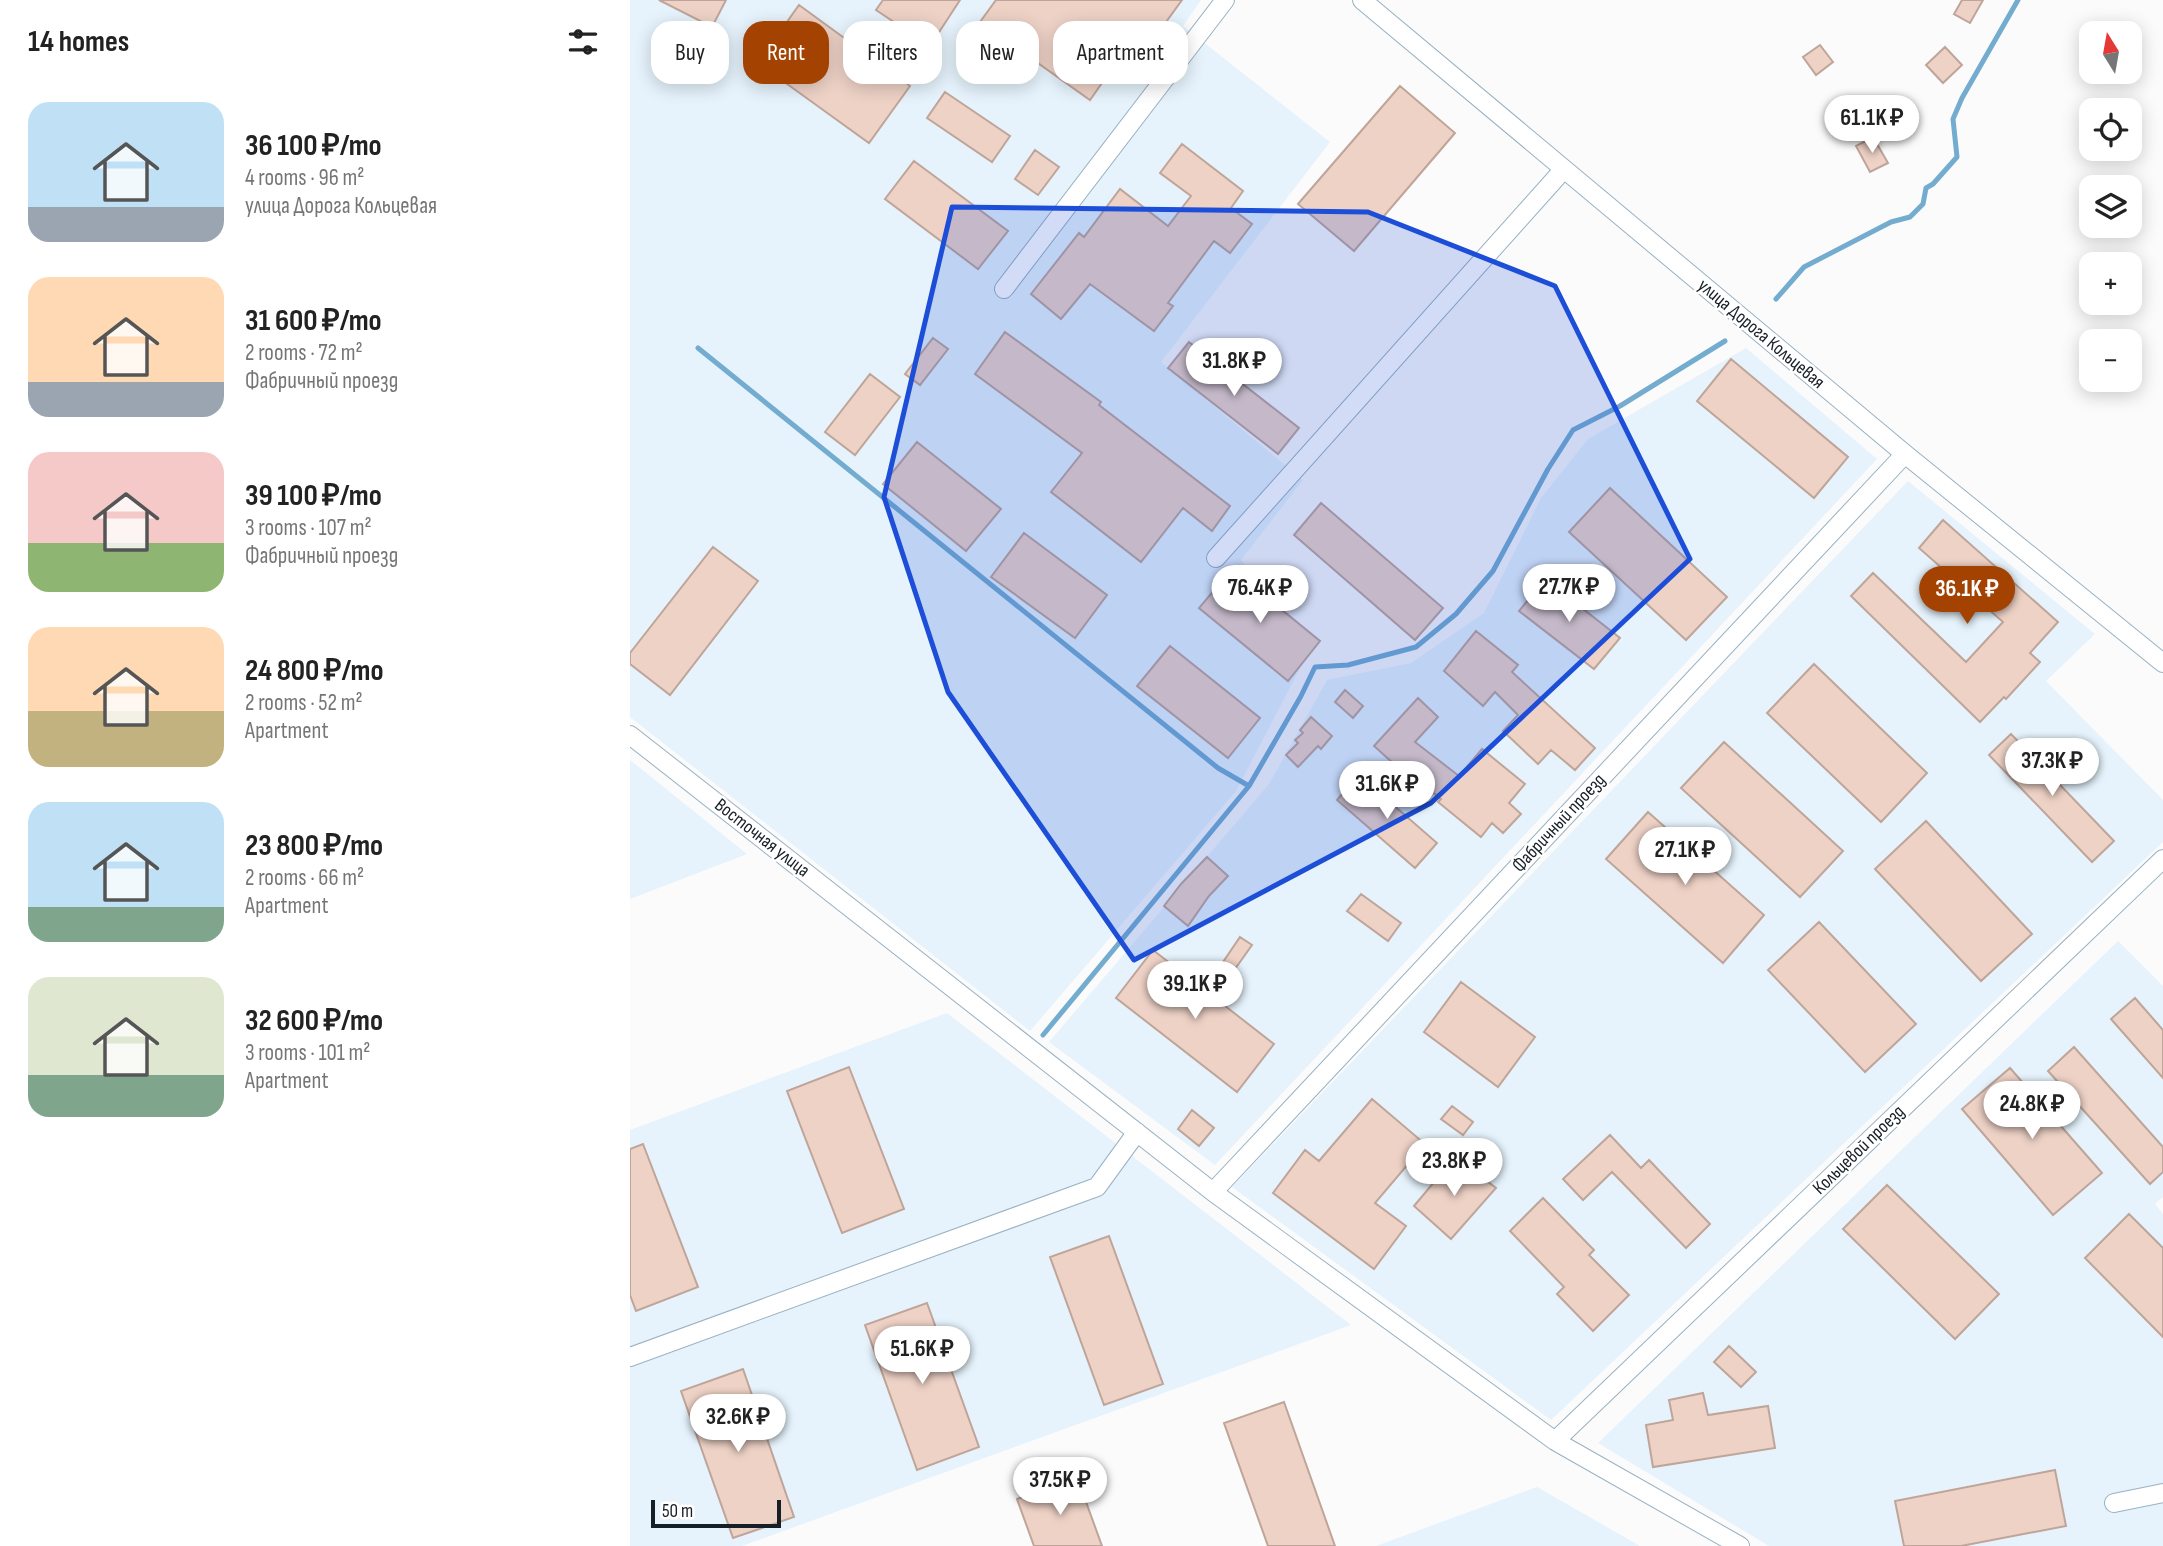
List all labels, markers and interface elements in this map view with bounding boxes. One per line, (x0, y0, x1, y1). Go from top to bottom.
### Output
chip: Buy (651, 21, 729, 84)
chip: Rent (743, 21, 829, 84)
chip: Filters (843, 21, 942, 84)
chip: New (956, 21, 1039, 84)
chip: Apartment (1053, 21, 1188, 84)
north arrow (2079, 21, 2142, 84)
map controls (2079, 21, 2142, 392)
icon: filters (564, 23, 602, 61)
text: 14 homes (28, 24, 129, 60)
pin: 61.1K ₽ (1807, 96, 1937, 155)
button: locate (2079, 98, 2142, 161)
text: 61.1K ₽ (1840, 104, 1904, 132)
text: 36 100 ₽/mo (245, 128, 382, 164)
icon: home (84, 130, 168, 214)
text: 4 rooms · 96 m² (245, 164, 364, 192)
button: layers (2079, 175, 2142, 238)
text: улица Дорога Кольцевая (245, 192, 437, 220)
button: + (2079, 252, 2142, 315)
street label: улица Дорога Кольцевая (1693, 274, 1829, 394)
text: 31 600 ₽/mo (245, 303, 382, 339)
icon: home (84, 305, 168, 389)
button: − (2079, 329, 2142, 392)
pin: 31.8K ₽ (1169, 338, 1299, 398)
text: 2 rooms · 72 m² (245, 339, 363, 367)
text: 31.8K ₽ (1202, 347, 1266, 375)
text: Фабричный проезд (245, 367, 398, 395)
text: 39 100 ₽/mo (245, 478, 382, 514)
icon: home (84, 480, 168, 564)
text: 3 rooms · 107 m² (245, 514, 372, 542)
text: Фабричный проезд (245, 542, 398, 570)
pin: 27.7K ₽ (1504, 564, 1634, 624)
pin: 76.4K ₽ (1195, 566, 1325, 625)
pin: 36.1K ₽ (1902, 566, 2032, 626)
text: 27.7K ₽ (1539, 573, 1599, 601)
text: 76.4K ₽ (1228, 574, 1292, 602)
text: 36.1K ₽ (1935, 575, 1999, 603)
text: 24 800 ₽/mo (245, 653, 384, 689)
icon: home (84, 655, 168, 739)
text: 2 rooms · 52 m² (245, 689, 363, 717)
text: Apartment (245, 717, 329, 745)
pin: 37.3K ₽ (1987, 738, 2117, 798)
text: 37.3K ₽ (2021, 747, 2083, 775)
pin: 31.6K ₽ (1322, 762, 1452, 821)
street label: Фабричный проезд (1507, 769, 1611, 877)
text: 31.6K ₽ (1355, 770, 1419, 798)
street label: Восточная улица (710, 794, 814, 882)
text: 23 800 ₽/mo (245, 828, 383, 864)
pin: 27.1K ₽ (1620, 828, 1750, 887)
icon: home (84, 830, 168, 914)
text: 27.1K ₽ (1655, 836, 1715, 864)
text: 2 rooms · 66 m² (245, 864, 364, 892)
text: Apartment (245, 892, 329, 920)
pin: 39.1K ₽ (1130, 962, 1260, 1021)
text: 39.1K ₽ (1163, 970, 1227, 998)
text: 32 600 ₽/mo (245, 1003, 383, 1039)
icon: home (84, 1005, 168, 1089)
text: 3 rooms · 101 m² (245, 1039, 370, 1067)
text: Apartment (245, 1067, 329, 1095)
pin: 24.8K ₽ (1967, 1082, 2097, 1141)
text: 24.8K ₽ (1999, 1090, 2065, 1118)
street label: Кольцевой проезд (1808, 1100, 1910, 1200)
pin: 23.8K ₽ (1389, 1138, 1519, 1198)
text: 23.8K ₽ (1422, 1147, 1486, 1175)
pin: 51.6K ₽ (857, 1326, 987, 1386)
text: 51.6K ₽ (890, 1335, 954, 1363)
pin: 32.6K ₽ (673, 1394, 803, 1454)
text: 32.6K ₽ (706, 1403, 770, 1431)
pin: 37.5K ₽ (995, 1458, 1125, 1517)
text: 37.5K ₽ (1029, 1466, 1091, 1494)
scale bar (651, 1497, 780, 1529)
text: 50 m (662, 1500, 693, 1523)

